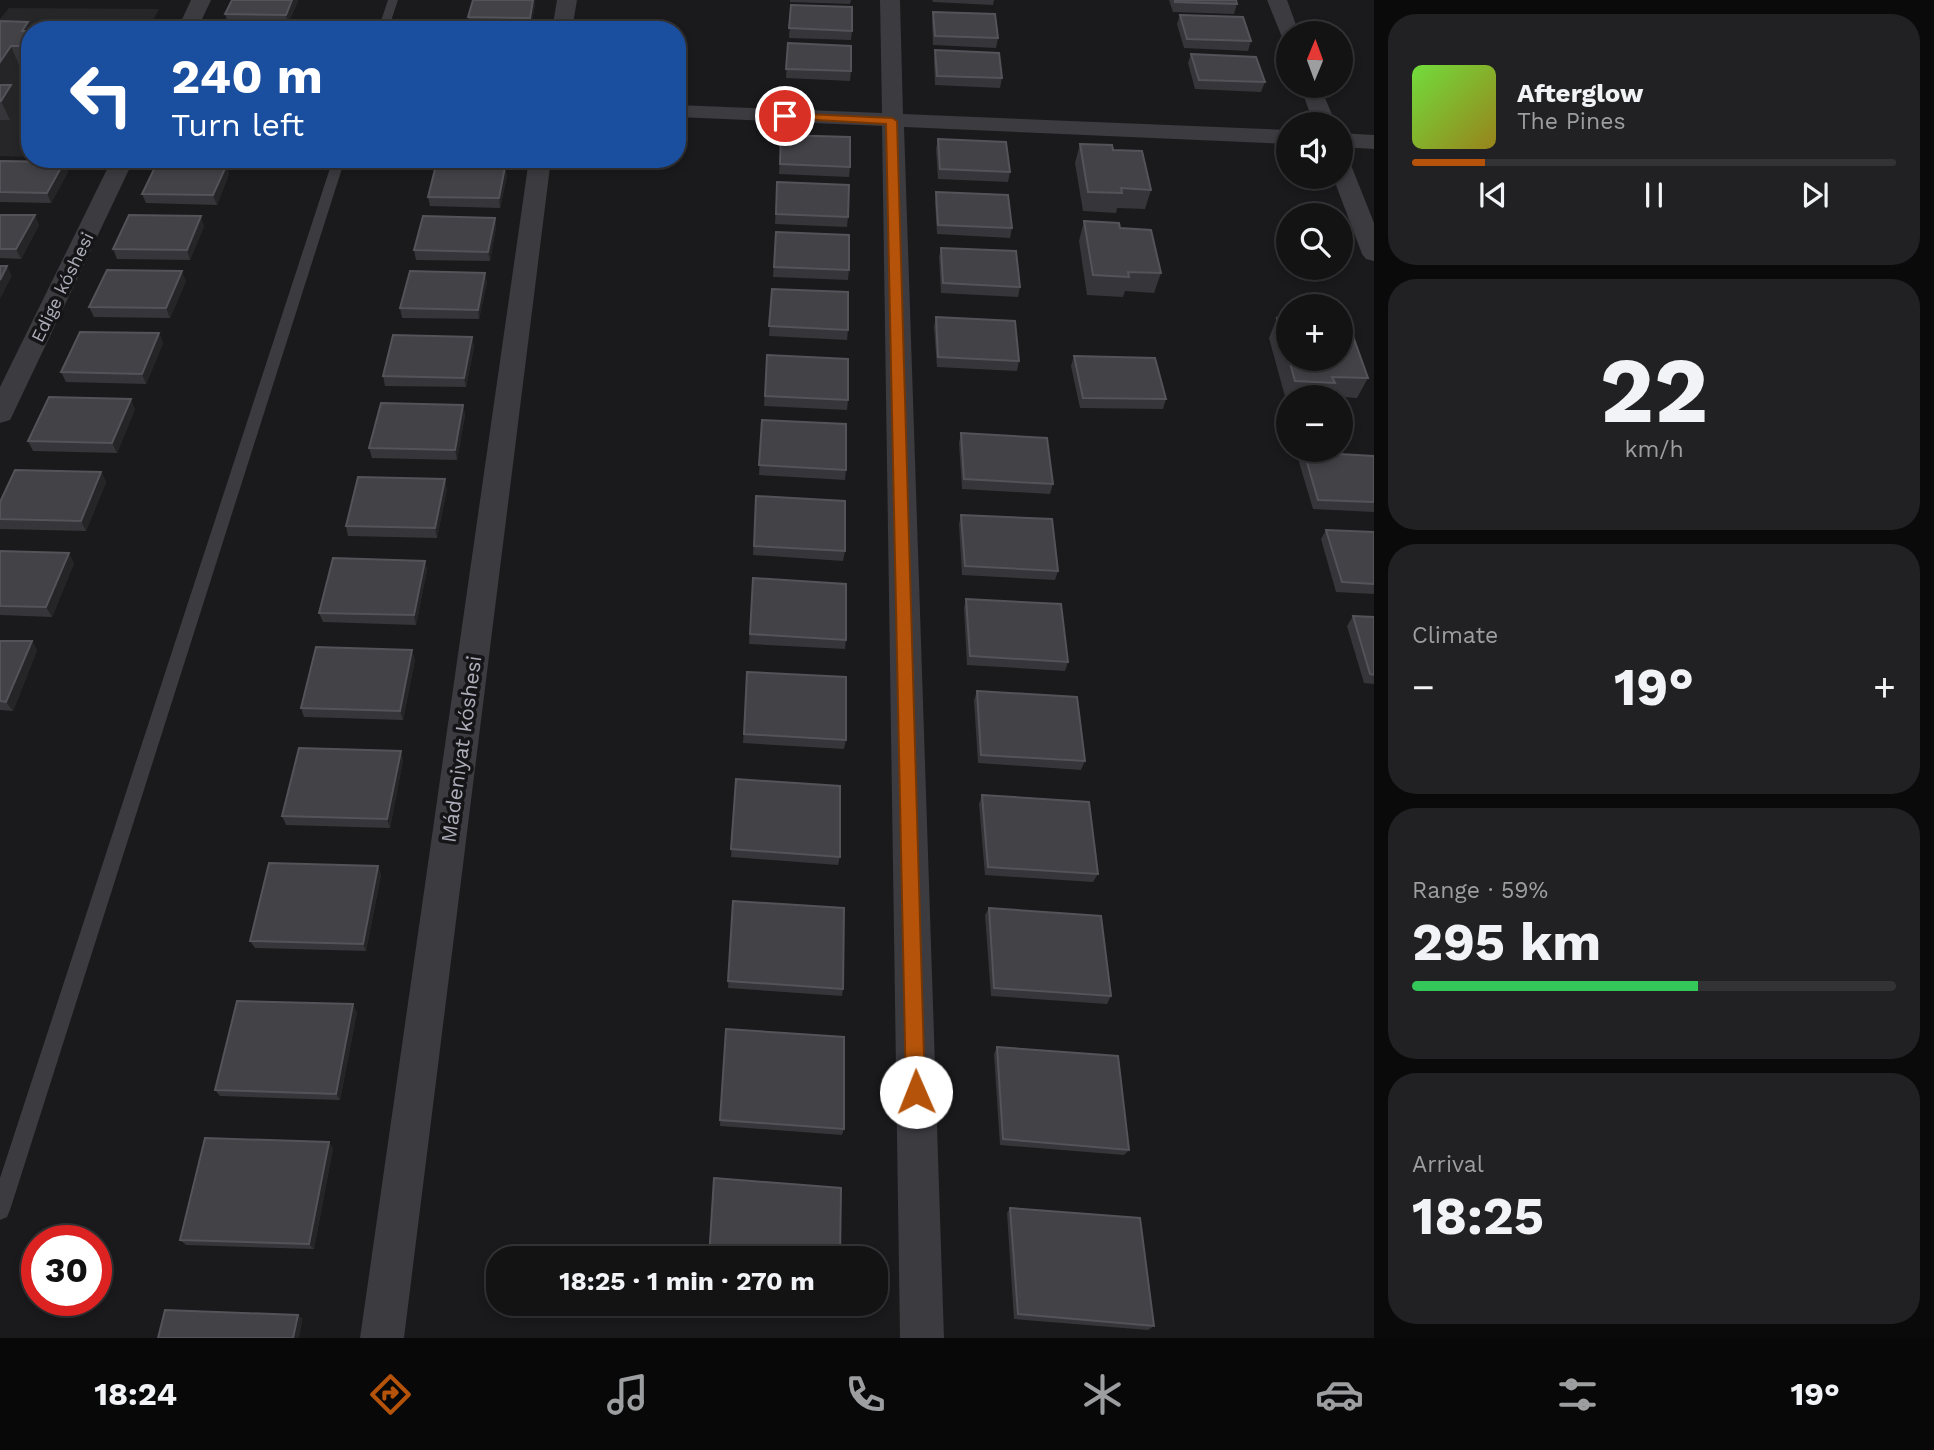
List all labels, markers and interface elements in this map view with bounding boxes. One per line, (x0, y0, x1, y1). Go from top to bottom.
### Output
north arrow (1276, 21, 1353, 98)
map controls (1276, 21, 1353, 462)
text: 240 m (171, 47, 323, 105)
icon: left (56, 49, 147, 140)
text: Afterglow (1517, 78, 1643, 108)
pin (755, 86, 815, 146)
icon: arrive (766, 97, 804, 135)
text: Turn left (171, 106, 304, 144)
text: The Pines (1517, 108, 1626, 135)
button: sound (1276, 112, 1353, 189)
icon: previous (1474, 176, 1512, 214)
icon: pause (1635, 176, 1673, 214)
icon: next (1796, 176, 1834, 214)
button: search (1276, 203, 1353, 280)
street label: Edige kóshesi (26, 229, 98, 345)
button: + (1276, 294, 1353, 371)
text: 22 (1600, 337, 1708, 444)
button: − (1276, 385, 1353, 462)
text: km/h (1624, 436, 1684, 463)
text: Climate (1412, 622, 1498, 649)
street label: Mádeniyat kóshesi (436, 654, 486, 844)
text: 19° (1614, 657, 1694, 718)
text: − (1412, 665, 1435, 709)
text: + (1873, 665, 1896, 709)
text: Range · 59% (1412, 877, 1548, 904)
text: 295 km (1412, 912, 1601, 973)
position arrow (879, 1055, 953, 1129)
text: Arrival (1412, 1151, 1484, 1178)
text: 18:25 (1412, 1186, 1544, 1247)
speed limit sign: 30 (21, 1225, 112, 1316)
text: 18:25 · 1 min · 270 m (559, 1266, 815, 1296)
icon: directions (366, 1370, 415, 1419)
icon: music (603, 1370, 652, 1419)
icon: phone (841, 1370, 890, 1419)
icon: climate (1078, 1370, 1127, 1419)
icon: car (1315, 1370, 1364, 1419)
icon: filters (1553, 1370, 1602, 1419)
text: 18:24 (94, 1375, 177, 1413)
text: 19° (1790, 1375, 1840, 1413)

